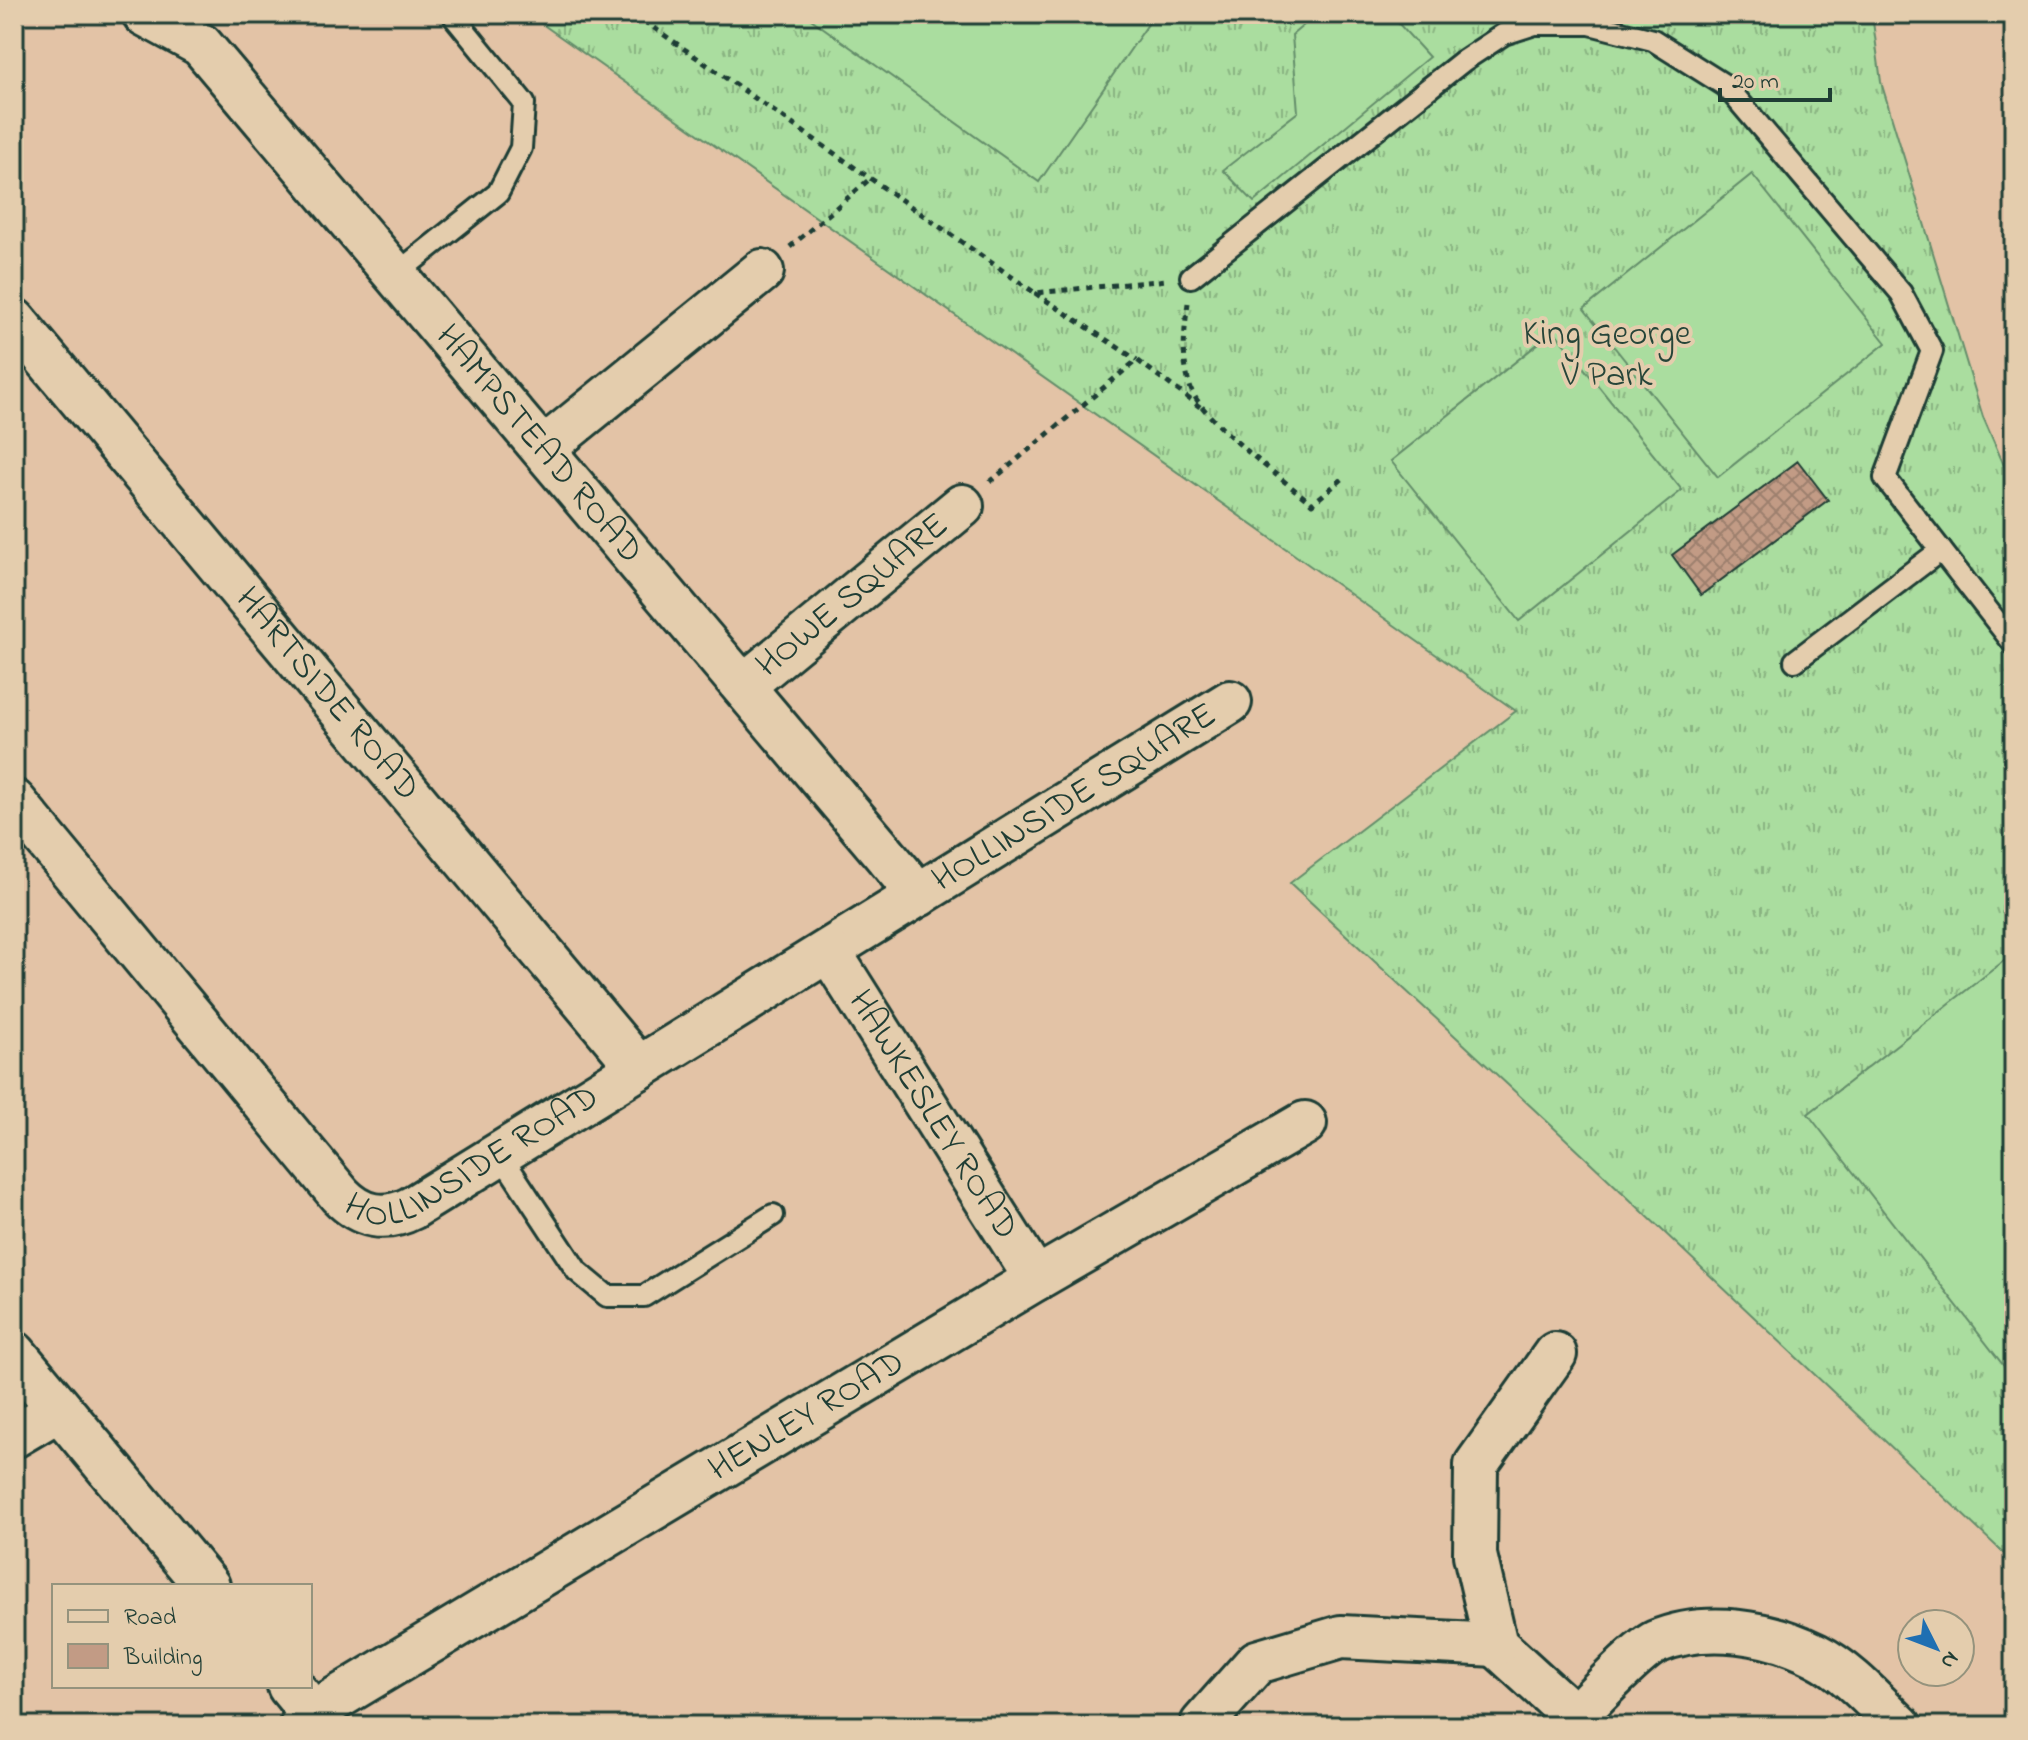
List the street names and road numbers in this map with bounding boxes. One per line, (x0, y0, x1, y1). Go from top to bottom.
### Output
street label: HAMPSTEAD ROAD (422, 313, 655, 576)
street label: HOWE SQUARE (745, 500, 961, 691)
street label: HARTSIDE ROAD (222, 576, 432, 813)
street label: HOLLINSIDE SQUARE (922, 690, 1227, 906)
street label: HAWKESLEY ROAD (834, 980, 1031, 1250)
street label: HOLLINSIDE ROAD (333, 1072, 610, 1243)
street label: HENLEY ROAD (699, 1337, 915, 1496)

